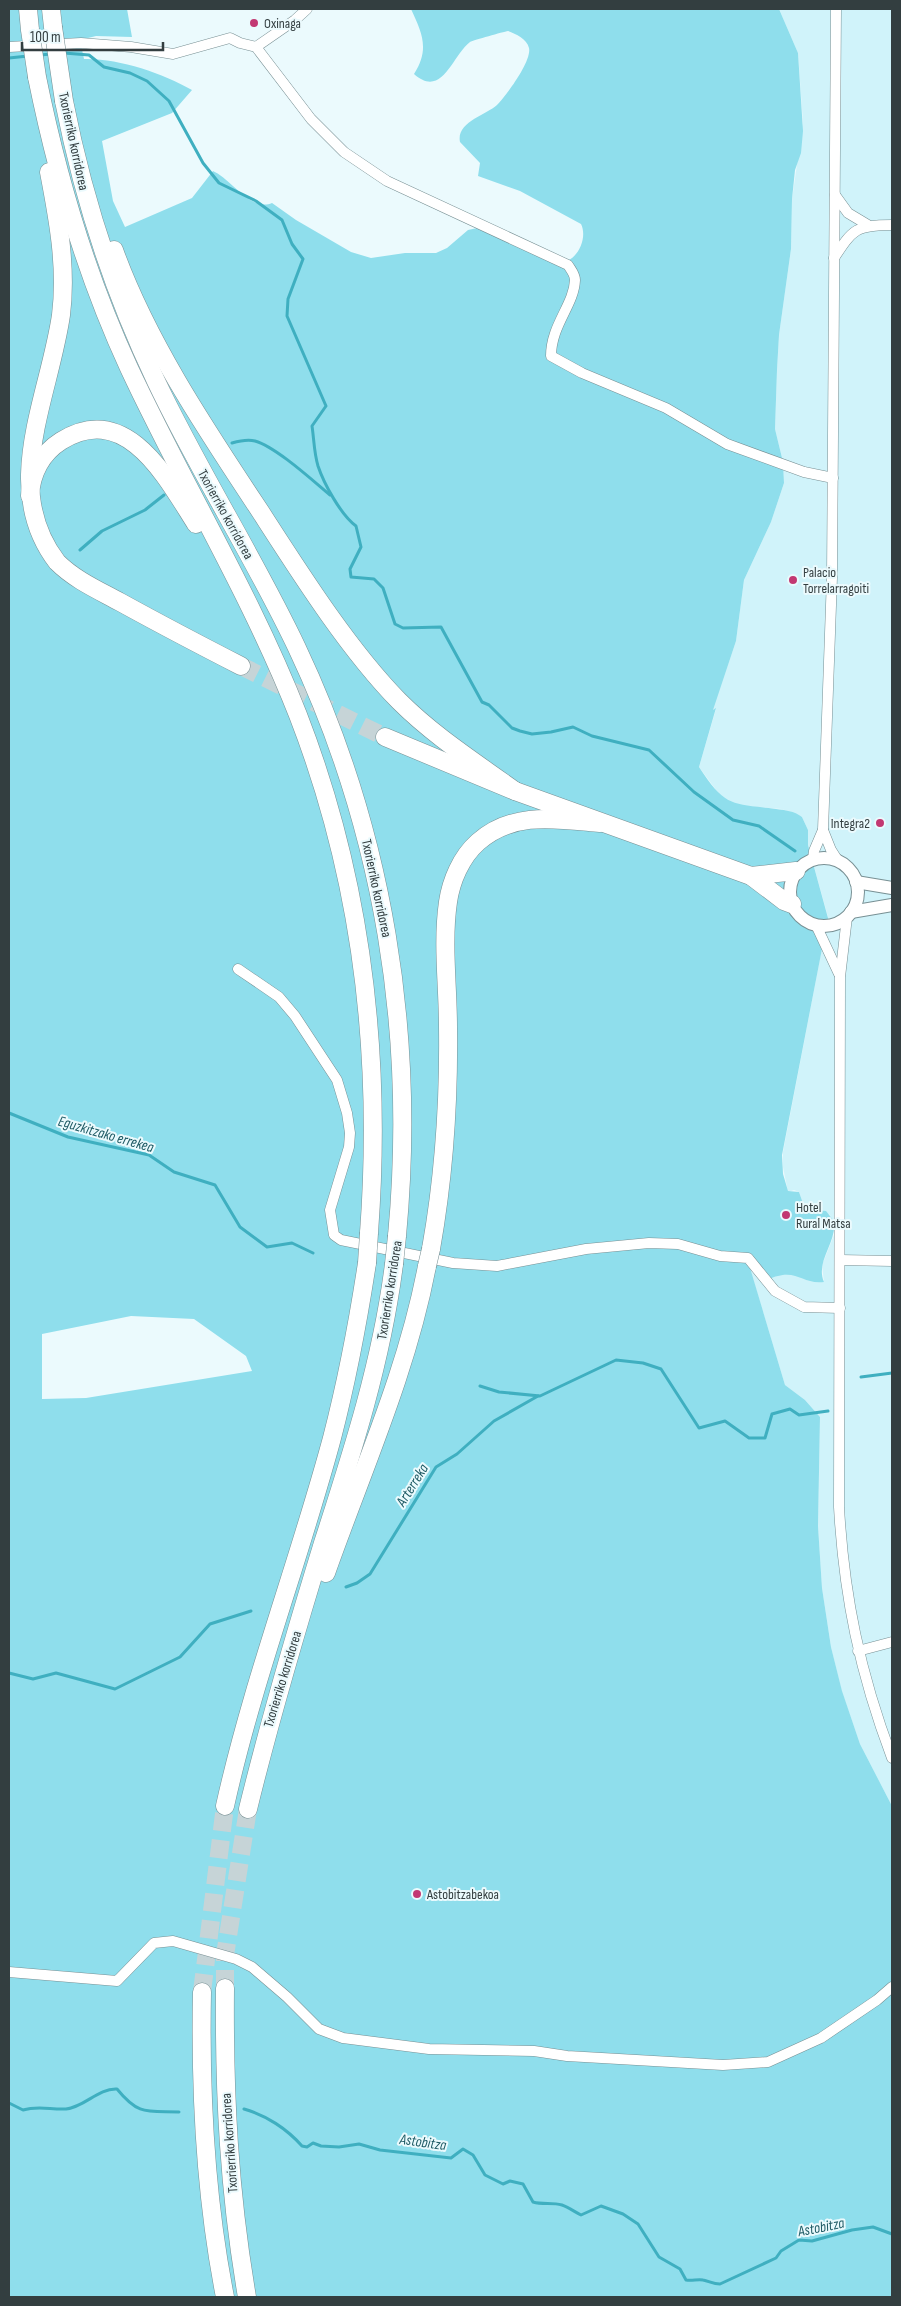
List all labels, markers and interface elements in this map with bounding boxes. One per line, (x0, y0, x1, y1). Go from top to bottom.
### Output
place label: Oxinaga (264, 15, 301, 32)
marker: Oxinaga (248, 17, 260, 29)
scale bar (22, 20, 164, 52)
text: 100 m (30, 28, 61, 47)
street label: Txorierriko korridorea (55, 90, 92, 192)
street label: Txorierriko korridorea (194, 466, 257, 562)
place label: Palacio Torrelarragoiti (803, 564, 869, 597)
marker: Palacio Torrelarragoiti (787, 574, 799, 586)
place label: Integra2 (831, 815, 870, 832)
marker: Integra2 (874, 817, 886, 829)
street label: Txorierriko korridorea (358, 837, 395, 939)
water label: Eguzkitzako errekea (56, 1112, 156, 1157)
place label: Hotel Rural Matsa (796, 1199, 851, 1232)
marker: Hotel Rural Matsa (780, 1209, 792, 1221)
street label: Txorierriko korridorea (373, 1239, 406, 1341)
water label: Arterreka (391, 1460, 433, 1511)
street label: Txorierriko korridorea (260, 1629, 305, 1729)
place label: Astobitzabekoa (426, 1886, 499, 1903)
marker: Astobitzabekoa (411, 1888, 423, 1900)
street label: Txorierriko korridorea (218, 2092, 241, 2193)
water label: Astobitza (398, 2130, 447, 2155)
water label: Astobitza (795, 2214, 846, 2241)

